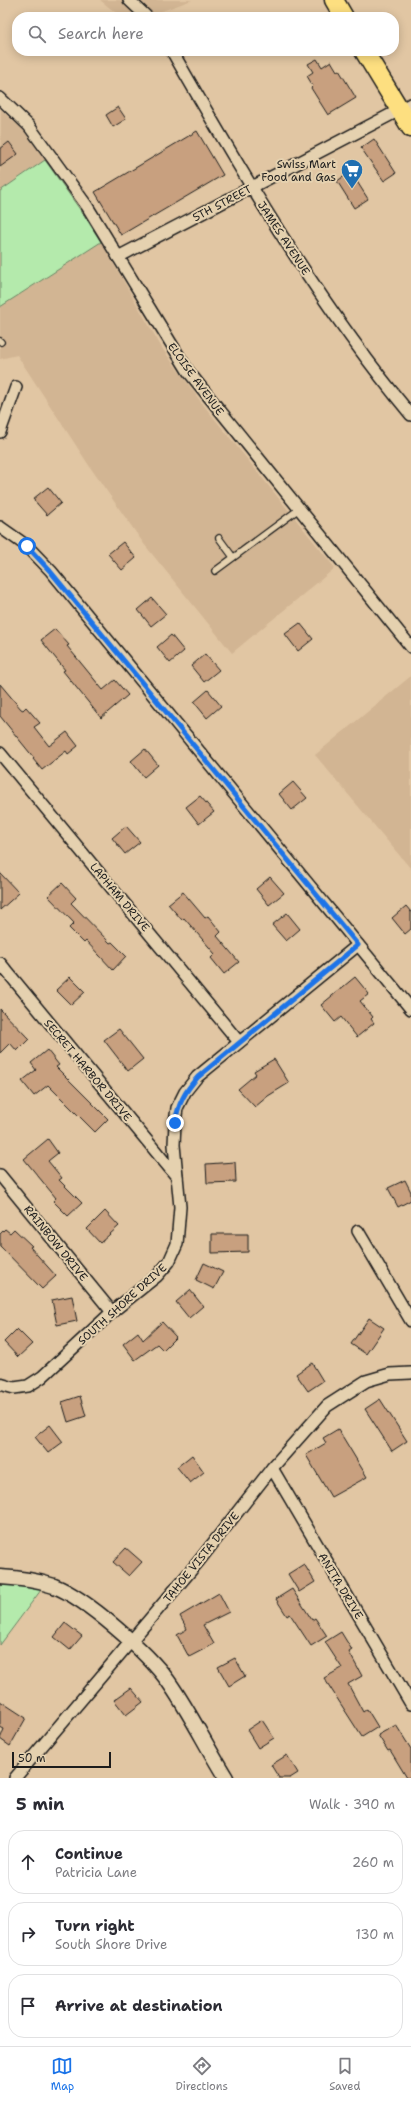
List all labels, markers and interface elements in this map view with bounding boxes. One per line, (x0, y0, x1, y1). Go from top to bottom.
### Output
search box (12, 12, 399, 56)
icon: search (26, 23, 48, 45)
text: Search here (58, 24, 144, 44)
place label: Swiss Mart Food and Gas (261, 157, 336, 185)
supermarket icon: Swiss Mart Food and Gas (339, 157, 365, 190)
street label: 5TH STREET (190, 181, 255, 225)
street label: JAMES AVENUE (254, 198, 313, 278)
street label: ELOISE AVENUE (164, 340, 227, 419)
route start (18, 537, 36, 555)
street label: LAPHAM DRIVE (86, 860, 153, 935)
street label: SECRET HARBOR DRIVE (40, 1016, 135, 1125)
route end (166, 1114, 184, 1132)
street label: RAINBOW DRIVE (20, 1202, 91, 1284)
street label: SOUTH SHORE DRIVE (75, 1260, 170, 1348)
street label: TAHOE VISTA DRIVE (160, 1509, 243, 1606)
street label: ANITA DRIVE (315, 1550, 366, 1622)
scale bar (12, 1750, 111, 1769)
text: 50 m (18, 1751, 46, 1766)
text: 5 min (16, 1793, 64, 1815)
text: Walk · 390 m (309, 1796, 395, 1813)
text: Continue (55, 1844, 123, 1864)
icon: ahead (17, 1851, 39, 1873)
text: 260 m (352, 1854, 394, 1871)
text: Patricia Lane (55, 1864, 137, 1881)
text: Turn right (55, 1916, 135, 1936)
icon: right (17, 1923, 39, 1945)
text: 130 m (356, 1926, 394, 1943)
text: South Shore Drive (55, 1936, 167, 1953)
icon: arrive (17, 1995, 39, 2017)
text: Arrive at destination (55, 1996, 223, 2016)
tab: Map (51, 2055, 74, 2094)
tab: Directions (175, 2055, 228, 2094)
tab: Saved (329, 2055, 360, 2094)

